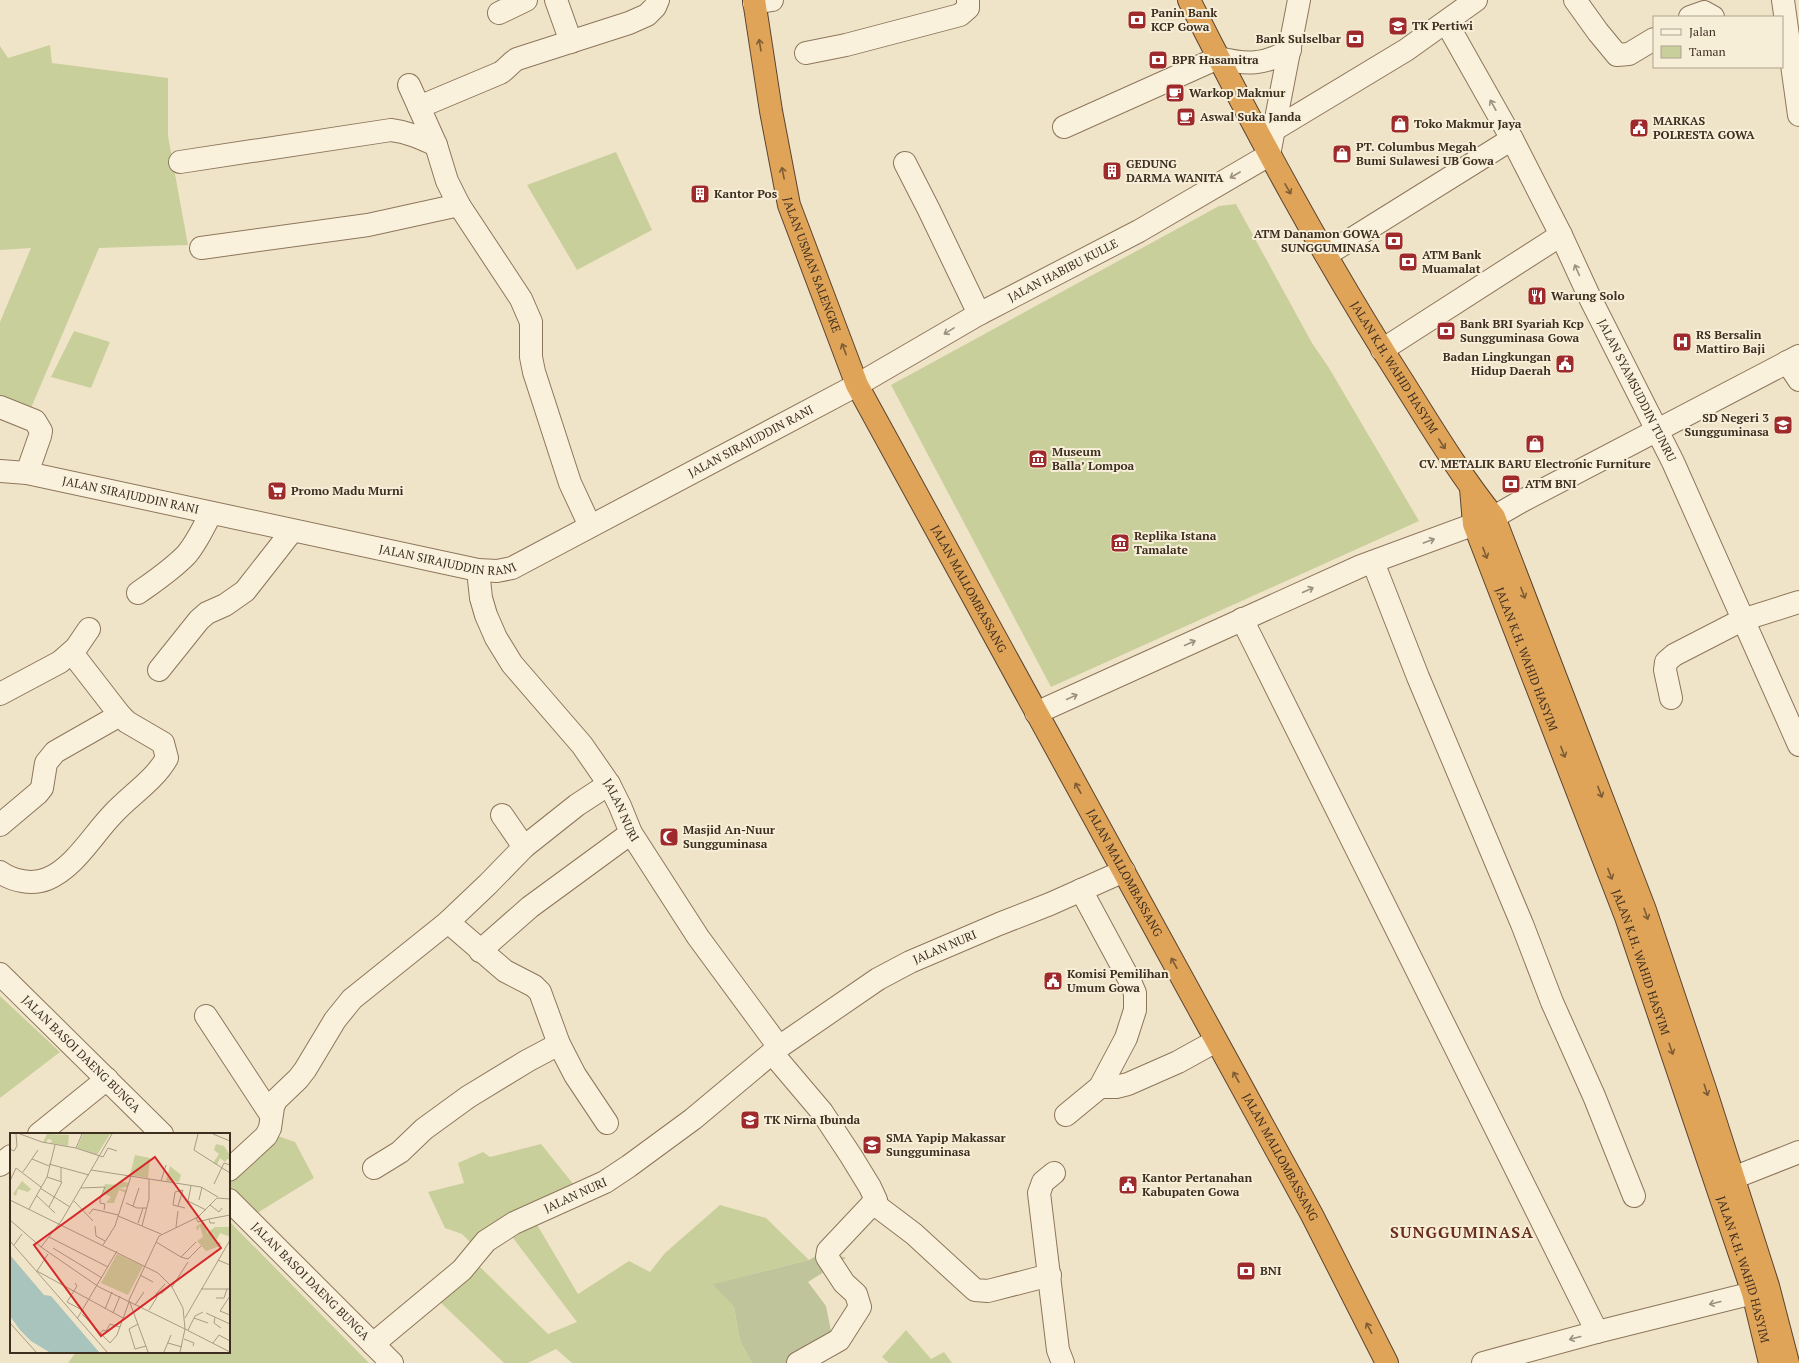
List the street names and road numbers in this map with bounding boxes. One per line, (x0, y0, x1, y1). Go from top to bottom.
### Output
street label: JALAN USMAN SALENGKE (781, 196, 844, 335)
street label: JALAN HABIBU KULLE (1005, 235, 1120, 305)
street label: JALAN K.H. WAHID HASYIM (1348, 298, 1442, 437)
street label: JALAN SYAMSUDDIN TUNRU (1595, 316, 1680, 464)
street label: JALAN SIRAJUDDIN RANI (685, 402, 816, 480)
street label: JALAN SIRAJUDDIN RANI (61, 473, 200, 517)
street label: JALAN MALLOMBASSANG (928, 522, 1011, 656)
street label: JALAN SIRAJUDDIN RANI (378, 541, 519, 578)
street label: JALAN K.H. WAHID HASYIM (1492, 585, 1562, 734)
street label: JALAN NURI (601, 776, 643, 844)
street label: JALAN MALLOMBASSANG (1084, 806, 1166, 940)
street label: JALAN K.H. WAHID HASYIM (1609, 887, 1673, 1037)
street label: JALAN NURI (911, 927, 979, 967)
street label: JALAN BASOI DAENG BUNGA (19, 992, 144, 1116)
street label: JALAN MALLOMBASSANG (1240, 1090, 1322, 1224)
street label: JALAN NURI (541, 1174, 609, 1216)
street label: JALAN K.H. WAHID HASYIM (1714, 1194, 1773, 1345)
street label: JALAN BASOI DAENG BUNGA (249, 1219, 373, 1344)

